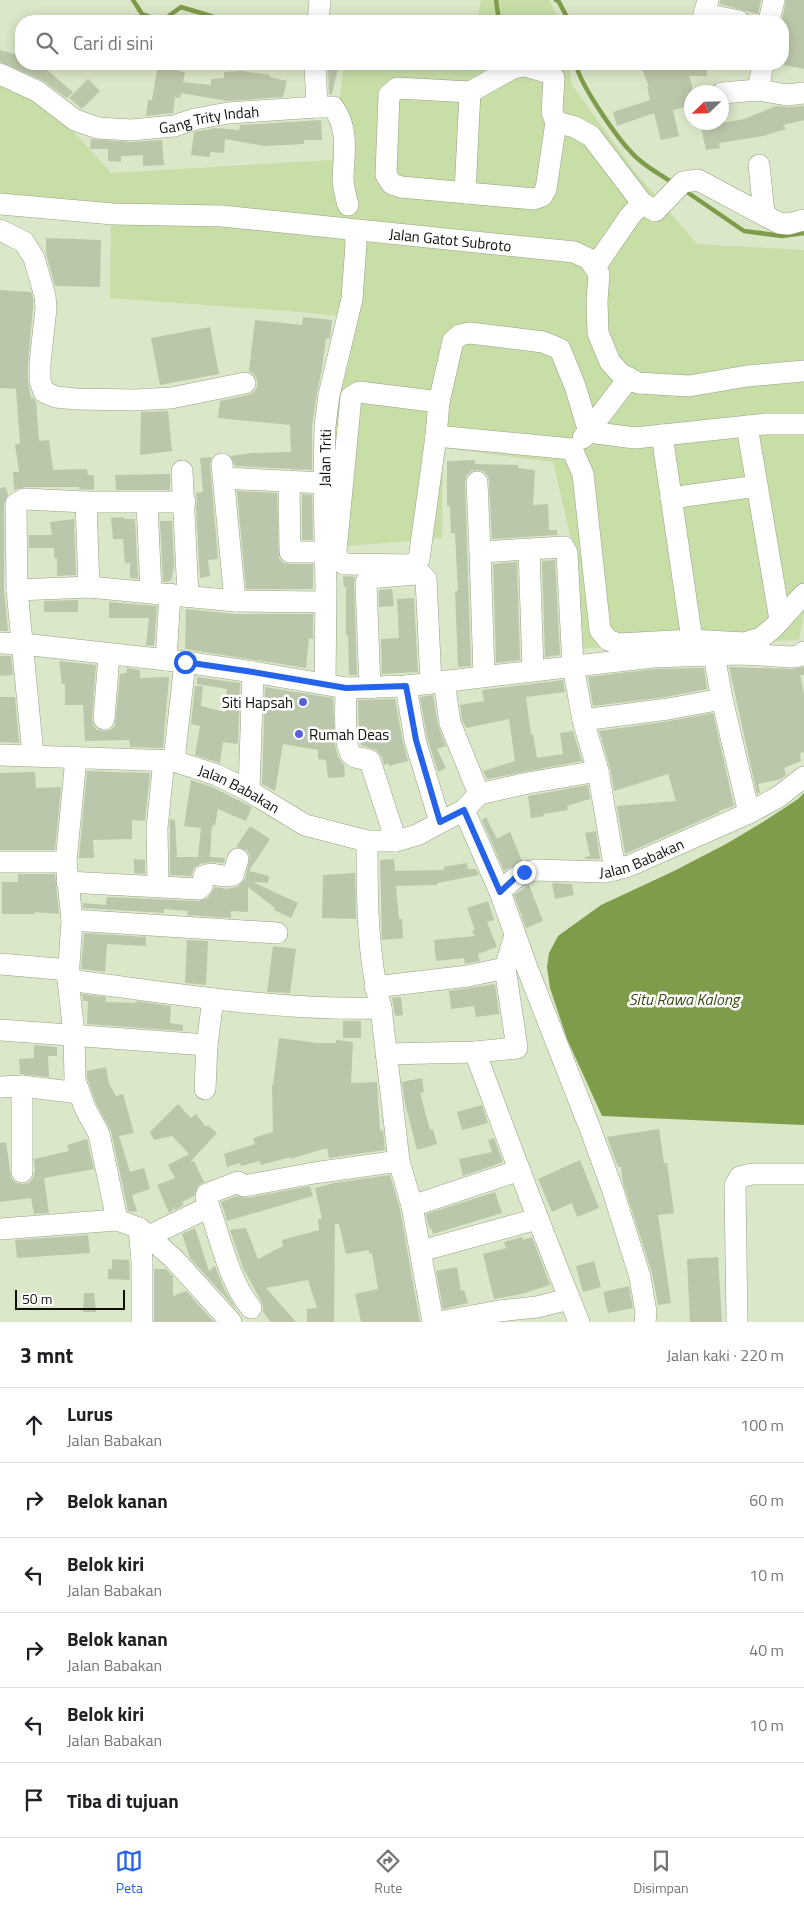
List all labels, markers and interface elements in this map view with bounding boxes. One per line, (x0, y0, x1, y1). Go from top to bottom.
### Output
search box (15, 15, 789, 70)
text: Cari di sini (73, 28, 154, 57)
icon: search (33, 29, 61, 57)
north arrow (684, 85, 729, 130)
street label: Gang Trity Indah (158, 99, 260, 139)
street label: Jalan Gatot Subroto (388, 222, 513, 257)
street label: Jalan Triti (312, 429, 336, 487)
route start (174, 651, 197, 674)
place label: Siti Hapsah (222, 691, 293, 714)
marker: Siti Hapsah (297, 696, 309, 708)
place label: Rumah Deas (309, 723, 389, 746)
marker: Rumah Deas (293, 728, 305, 740)
street label: Jalan Babakan (195, 758, 284, 819)
street label: Jalan Babakan (599, 832, 687, 883)
route end (513, 861, 536, 884)
water label: Situ Rawa Kalong (629, 987, 742, 1011)
scale bar (15, 1287, 125, 1310)
text: 50 m (22, 1288, 52, 1309)
text: 3 mnt (20, 1339, 73, 1371)
text: Jalan kaki · 220 m (666, 1343, 784, 1367)
text: Lurus (67, 1399, 113, 1428)
icon: ahead (20, 1411, 48, 1439)
text: 100 m (740, 1413, 784, 1437)
text: Jalan Babakan (67, 1428, 162, 1452)
icon: right (20, 1486, 48, 1514)
text: Belok kanan (67, 1486, 168, 1515)
text: 60 m (749, 1488, 784, 1512)
text: Belok kiri (67, 1549, 144, 1578)
icon: left (20, 1561, 48, 1589)
text: 10 m (749, 1563, 784, 1587)
text: Jalan Babakan (67, 1578, 162, 1602)
text: Belok kanan (67, 1624, 168, 1653)
icon: right (20, 1636, 48, 1664)
text: 40 m (749, 1638, 784, 1662)
text: Jalan Babakan (67, 1653, 162, 1677)
text: Belok kiri (67, 1699, 144, 1728)
icon: left (20, 1711, 48, 1739)
text: 10 m (749, 1713, 784, 1737)
text: Jalan Babakan (67, 1728, 162, 1752)
icon: arrive (20, 1786, 48, 1814)
text: Tiba di tujuan (67, 1786, 179, 1815)
tab: Peta (115, 1847, 143, 1898)
tab: Rute (374, 1847, 402, 1898)
tab: Disimpan (633, 1847, 689, 1898)

